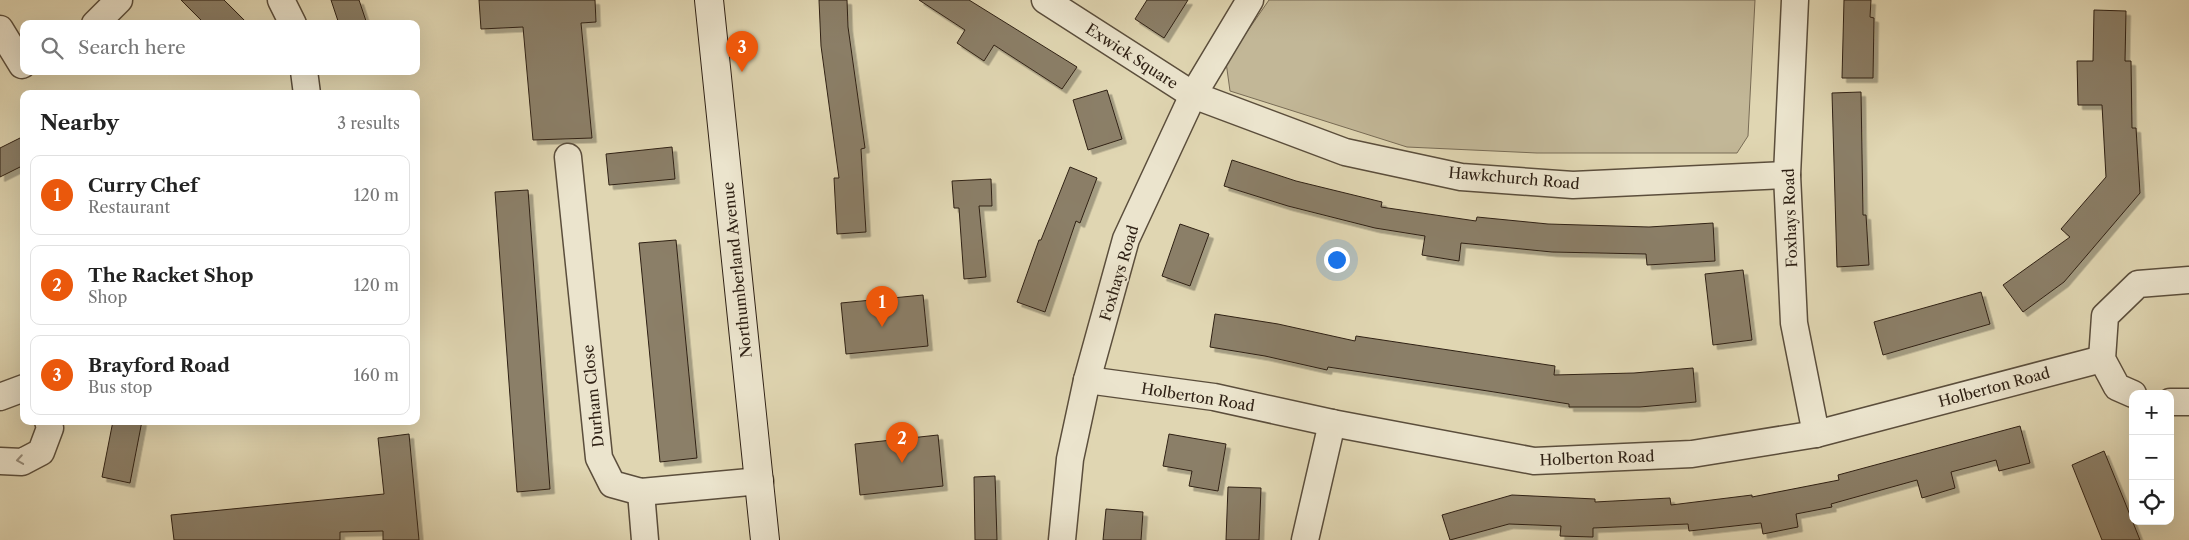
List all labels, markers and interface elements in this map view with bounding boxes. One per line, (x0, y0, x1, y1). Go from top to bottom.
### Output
street label: Exwick Square (1082, 19, 1182, 93)
search box (20, 20, 420, 75)
pin: 3 (726, 31, 758, 72)
icon: search (38, 34, 66, 62)
text: Search here (78, 36, 186, 59)
text: Nearby (40, 110, 119, 135)
text: 3 results (337, 113, 400, 133)
street label: Hawkchurch Road (1448, 163, 1580, 193)
street label: Foxhays Road (1779, 168, 1801, 268)
text: Curry Chef (88, 174, 198, 197)
street label: Northumberland Avenue (718, 181, 756, 359)
text: 1 (53, 185, 61, 205)
text: 120 m (354, 185, 399, 205)
text: Restaurant (88, 197, 170, 217)
street label: Foxhays Road (1095, 223, 1143, 323)
your location (1324, 247, 1350, 273)
text: The Racket Shop (88, 264, 254, 287)
text: 2 (52, 275, 62, 295)
text: 120 m (354, 275, 399, 295)
pin: 1 (866, 286, 898, 327)
text: Shop (88, 287, 127, 307)
street label: Durham Close (578, 344, 608, 448)
text: Brayford Road (88, 354, 230, 377)
street label: Holberton Road (1936, 363, 2052, 411)
text: 3 (52, 365, 62, 385)
text: 160 m (354, 365, 399, 385)
text: Bus stop (88, 377, 152, 397)
street label: Holberton Road (1140, 379, 1256, 415)
map controls (2129, 390, 2174, 525)
button: + (2129, 390, 2174, 435)
pin: 2 (886, 422, 918, 463)
button: − (2129, 435, 2174, 480)
street label: Holberton Road (1539, 447, 1655, 469)
one-way arrow (16, 454, 24, 465)
button: locate (2129, 480, 2174, 525)

